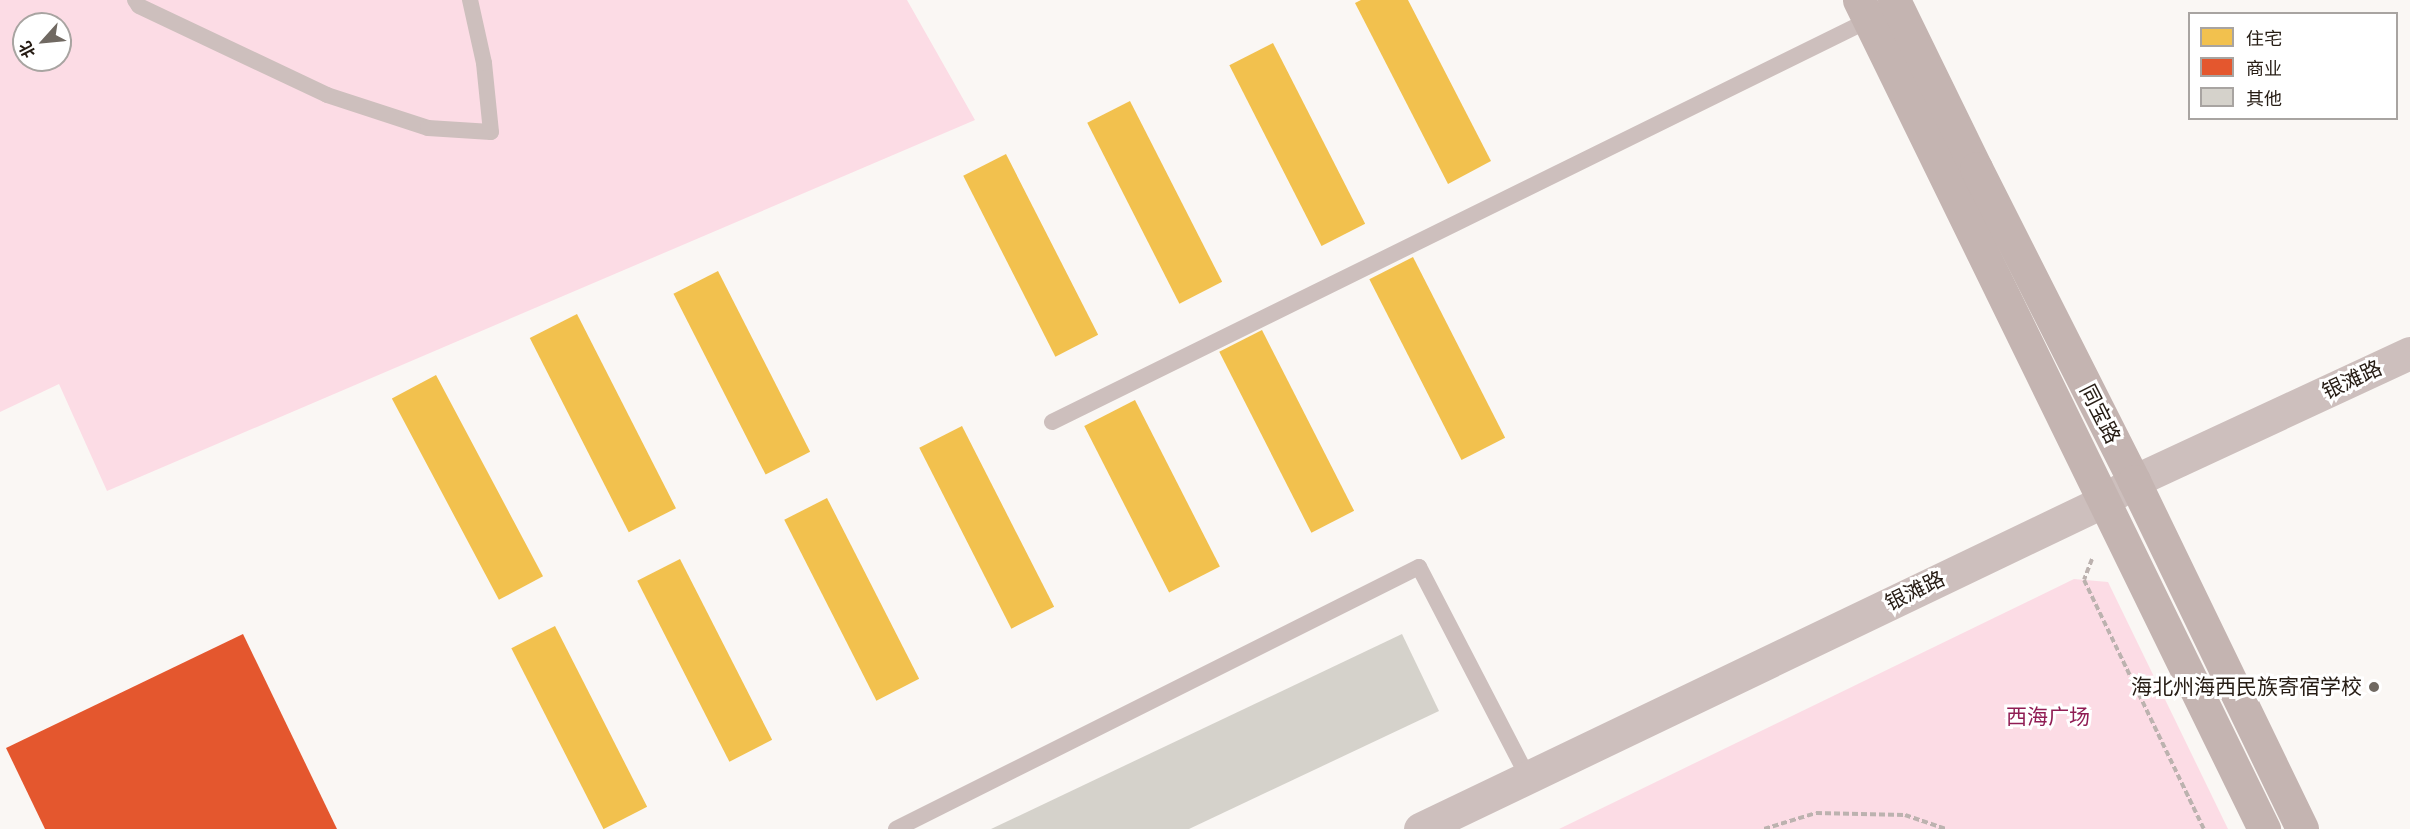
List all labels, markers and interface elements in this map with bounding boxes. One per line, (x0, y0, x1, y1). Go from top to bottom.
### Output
north arrow (12, 12, 72, 72)
legend (2188, 12, 2398, 120)
text: 住宅 (2246, 28, 2282, 49)
text: 北 (15, 38, 39, 61)
text: 商业 (2246, 58, 2282, 79)
text: 其他 (2246, 88, 2282, 109)
street label: 银滩路 (2318, 355, 2386, 405)
street label: 同宝路 (2074, 380, 2126, 448)
street label: 银滩路 (1881, 566, 1949, 616)
place label: 海北州海西民族寄宿学校 (2131, 674, 2362, 700)
marker: 海北州海西民族寄宿学校 (2367, 680, 2381, 694)
park label: 西海广场 (2006, 704, 2090, 730)

